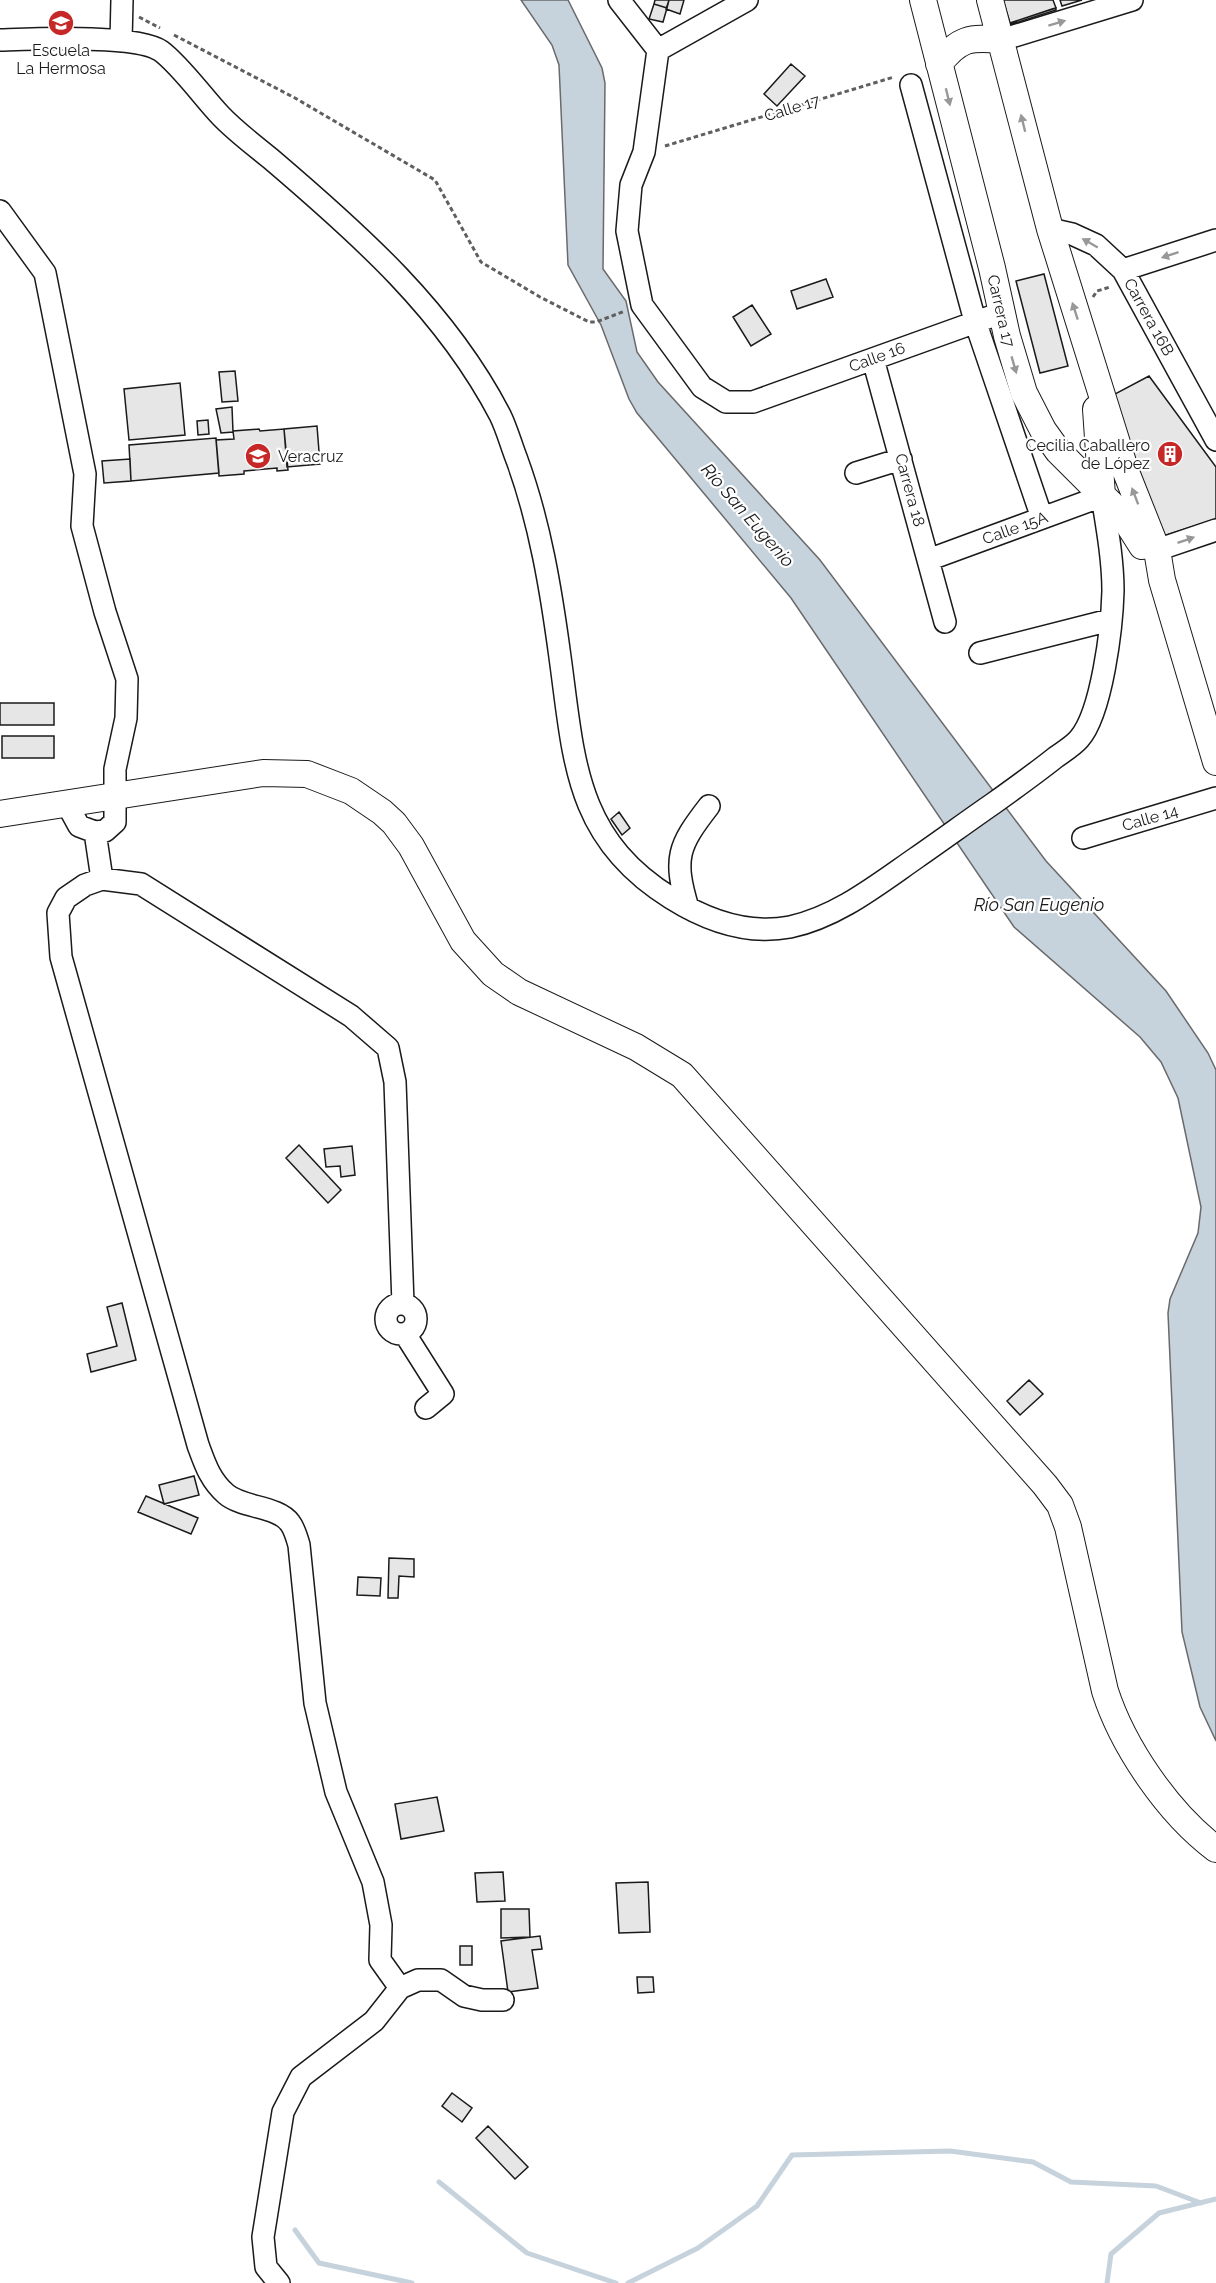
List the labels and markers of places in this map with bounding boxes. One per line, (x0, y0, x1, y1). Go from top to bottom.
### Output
school or university icon: Escuela La Hermosa (46, 8, 76, 38)
place label: Escuela La Hermosa (16, 41, 106, 78)
place label: Cecilia Caballero de López (1025, 436, 1150, 473)
building icon: Cecilia Caballero de López (1155, 439, 1185, 469)
school or university icon: Veracruz (243, 441, 273, 471)
place label: Veracruz (278, 447, 343, 466)

